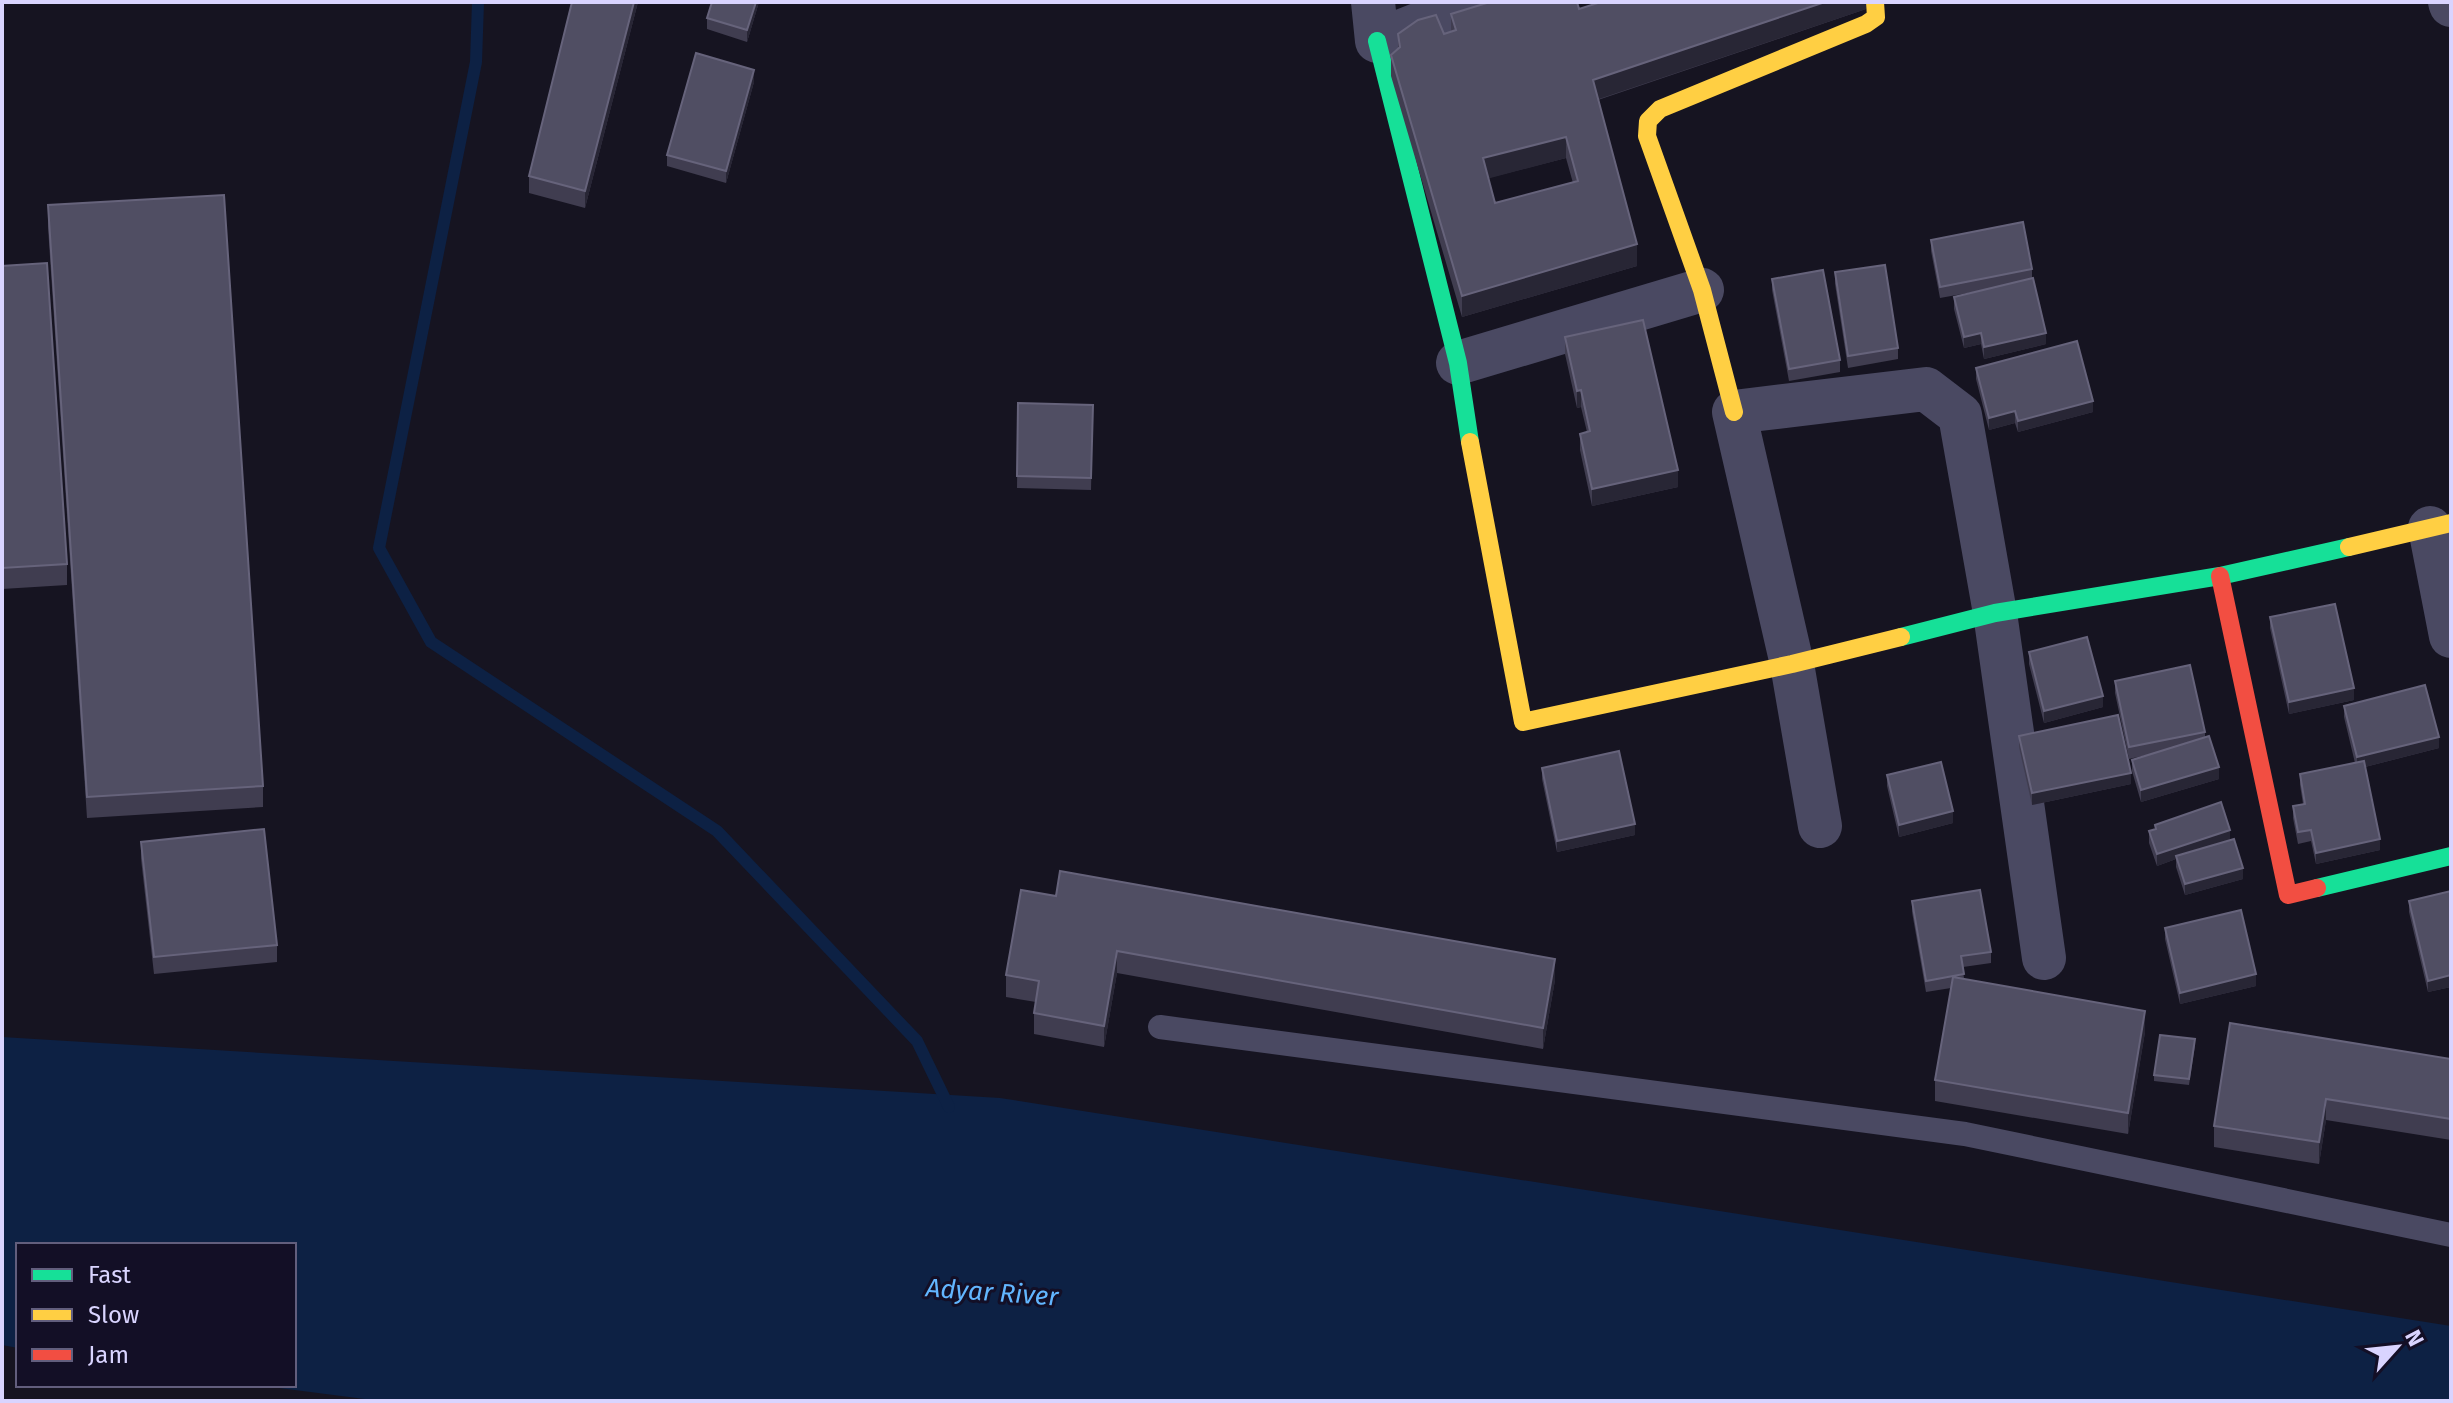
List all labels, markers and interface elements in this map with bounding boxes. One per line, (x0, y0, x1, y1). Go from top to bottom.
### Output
legend (16, 1243, 296, 1387)
text: Fast (88, 1261, 131, 1289)
water label: Adyar River (924, 1272, 1060, 1313)
text: Slow (88, 1301, 139, 1329)
north arrow (2357, 1307, 2437, 1387)
text: N (2399, 1326, 2430, 1351)
text: Jam (88, 1341, 129, 1369)

